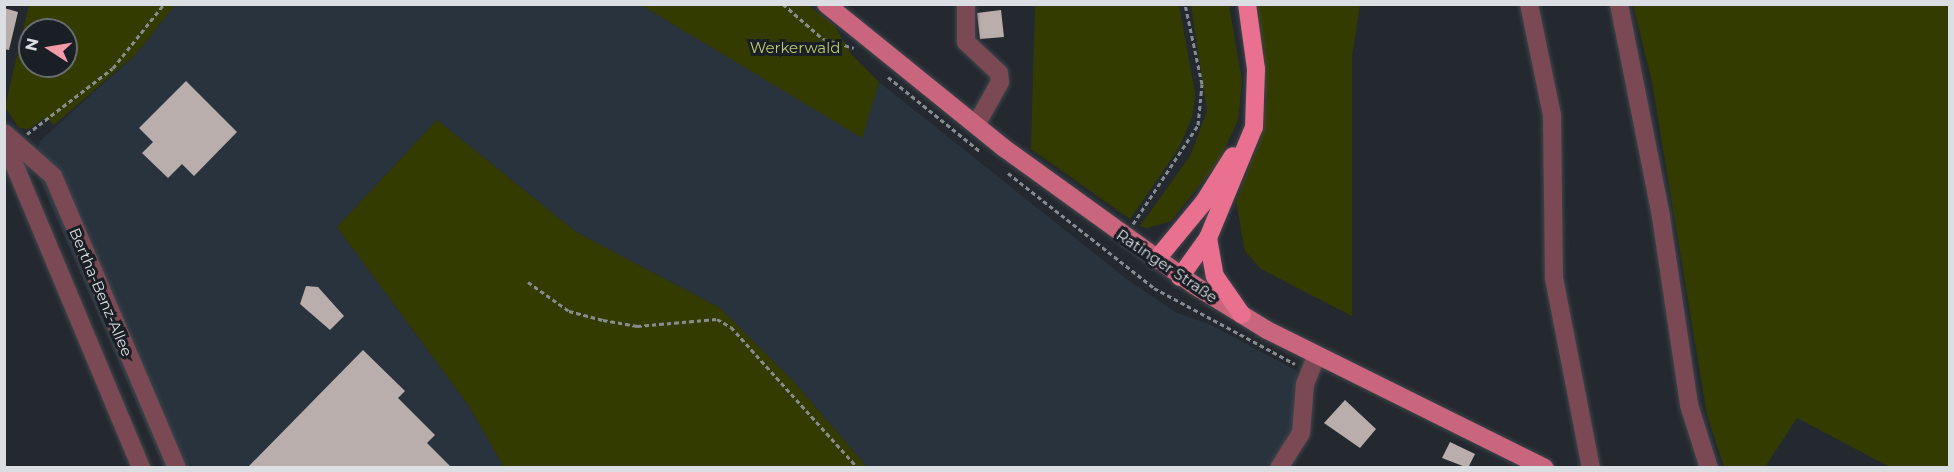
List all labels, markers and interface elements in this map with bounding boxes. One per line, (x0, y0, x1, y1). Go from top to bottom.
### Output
north arrow (18, 18, 78, 78)
text: N (21, 36, 42, 53)
park label: Werkerwald (750, 39, 840, 57)
street label: Bertha-Benz-Allee (66, 225, 136, 359)
street label: Ratinger Straße (1113, 226, 1221, 306)

